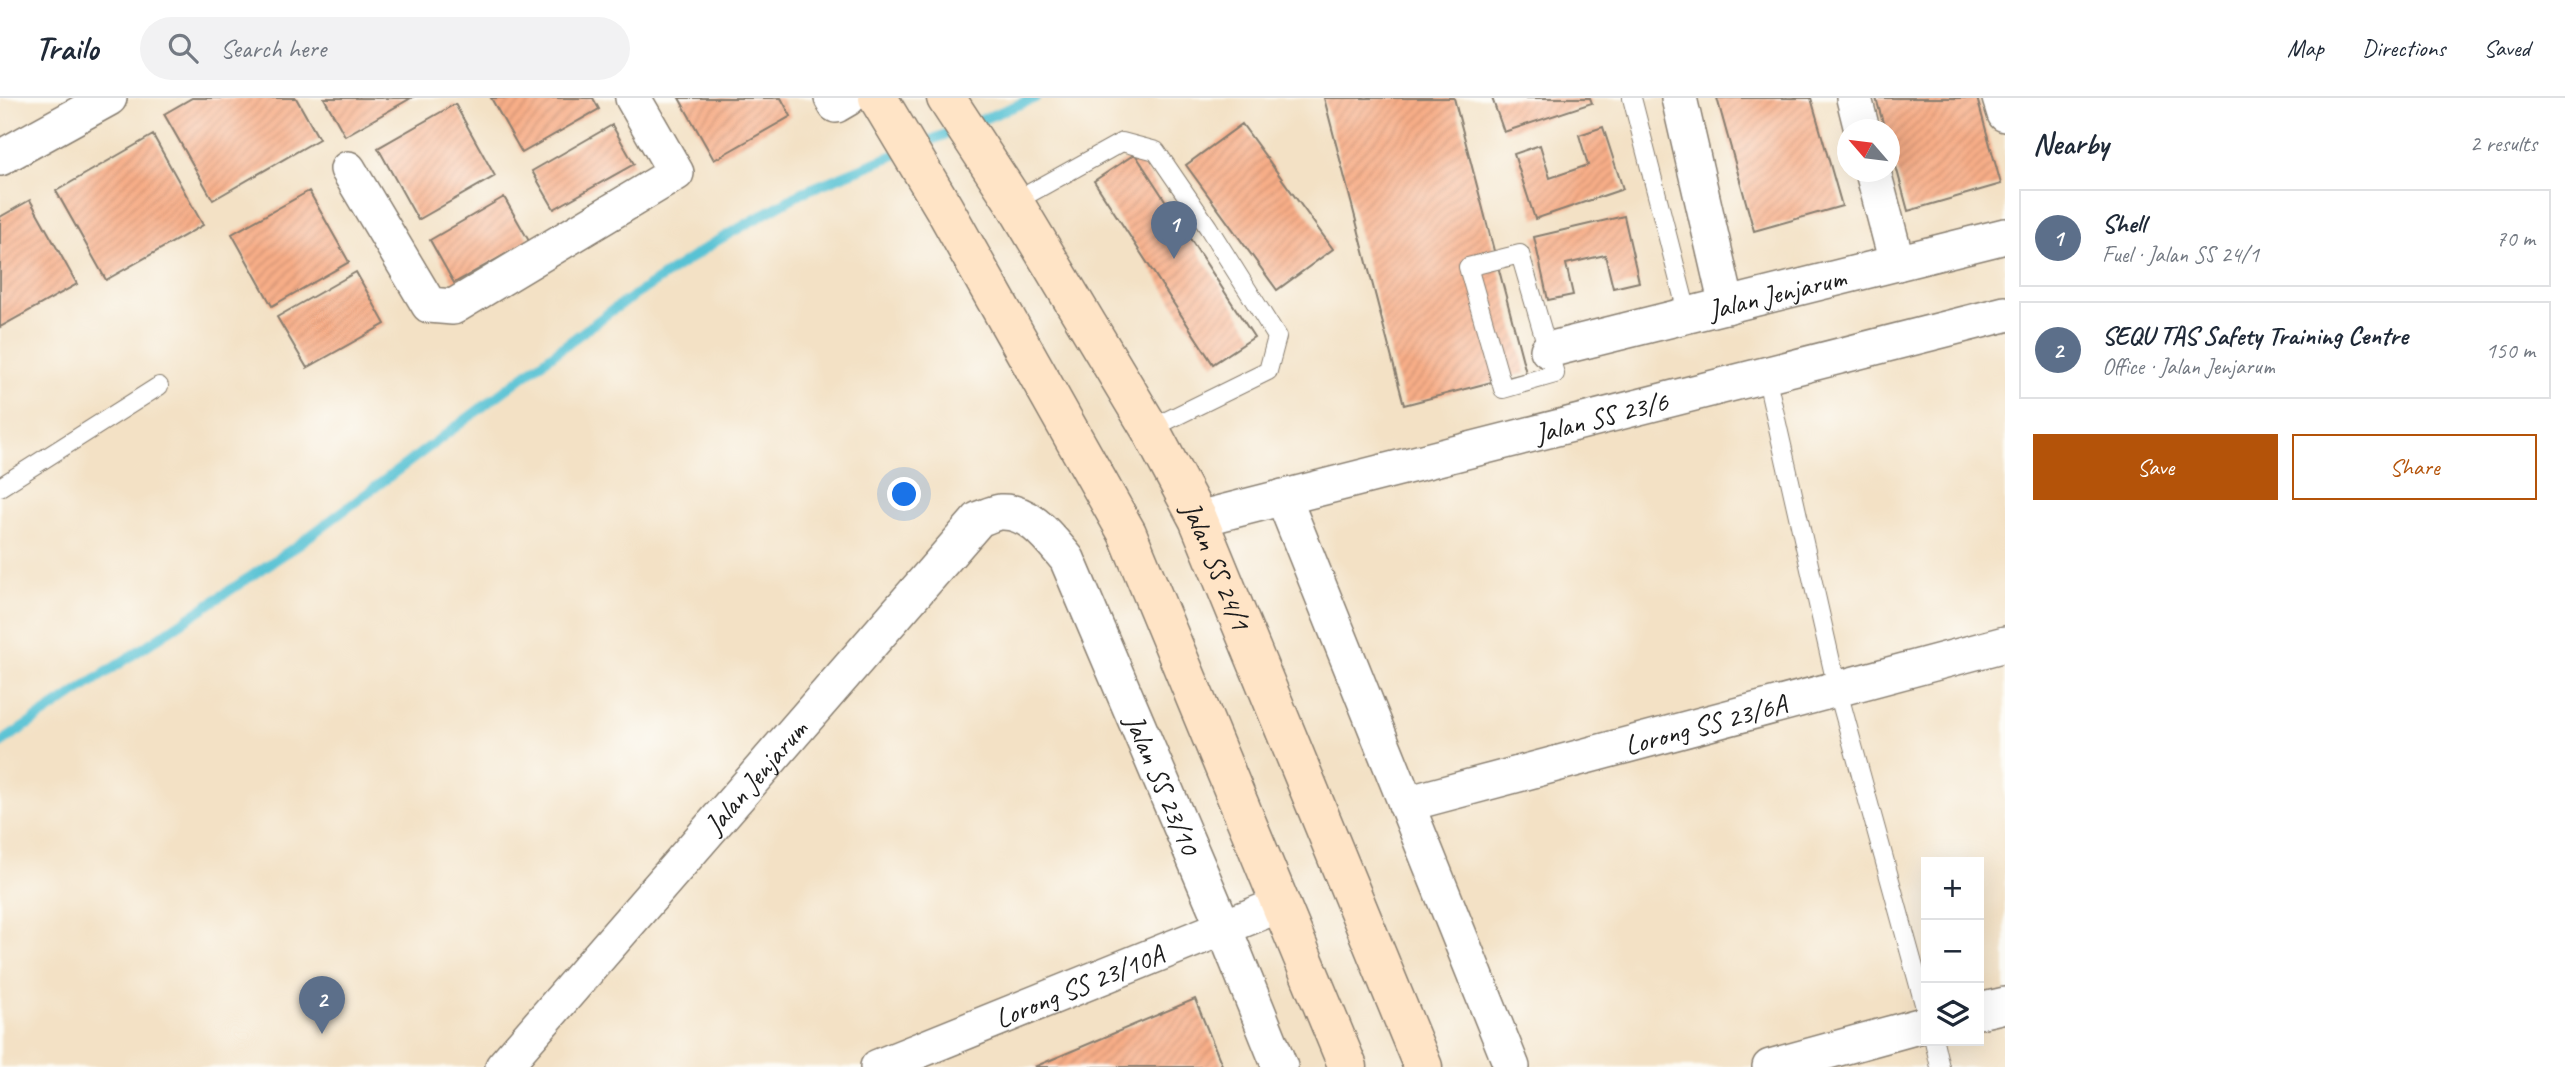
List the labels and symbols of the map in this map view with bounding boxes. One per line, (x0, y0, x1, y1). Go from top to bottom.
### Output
north arrow (1837, 119, 1900, 182)
pin: 1 (1151, 201, 1197, 259)
street label: Jalan Jenjarum (1703, 259, 1851, 328)
street label: Jalan SS 23/6 (1529, 383, 1673, 451)
your location (887, 477, 921, 511)
street label: Jalan SS 24/1 (1173, 494, 1259, 636)
street label: Lorong SS 23/6A (1621, 686, 1792, 763)
street label: Jalan SS 23/10 (1116, 707, 1208, 862)
street label: Jalan Jenjarum (695, 711, 816, 843)
street label: Lorong SS 23/10A (990, 936, 1171, 1036)
pin: 2 (299, 976, 345, 1034)

